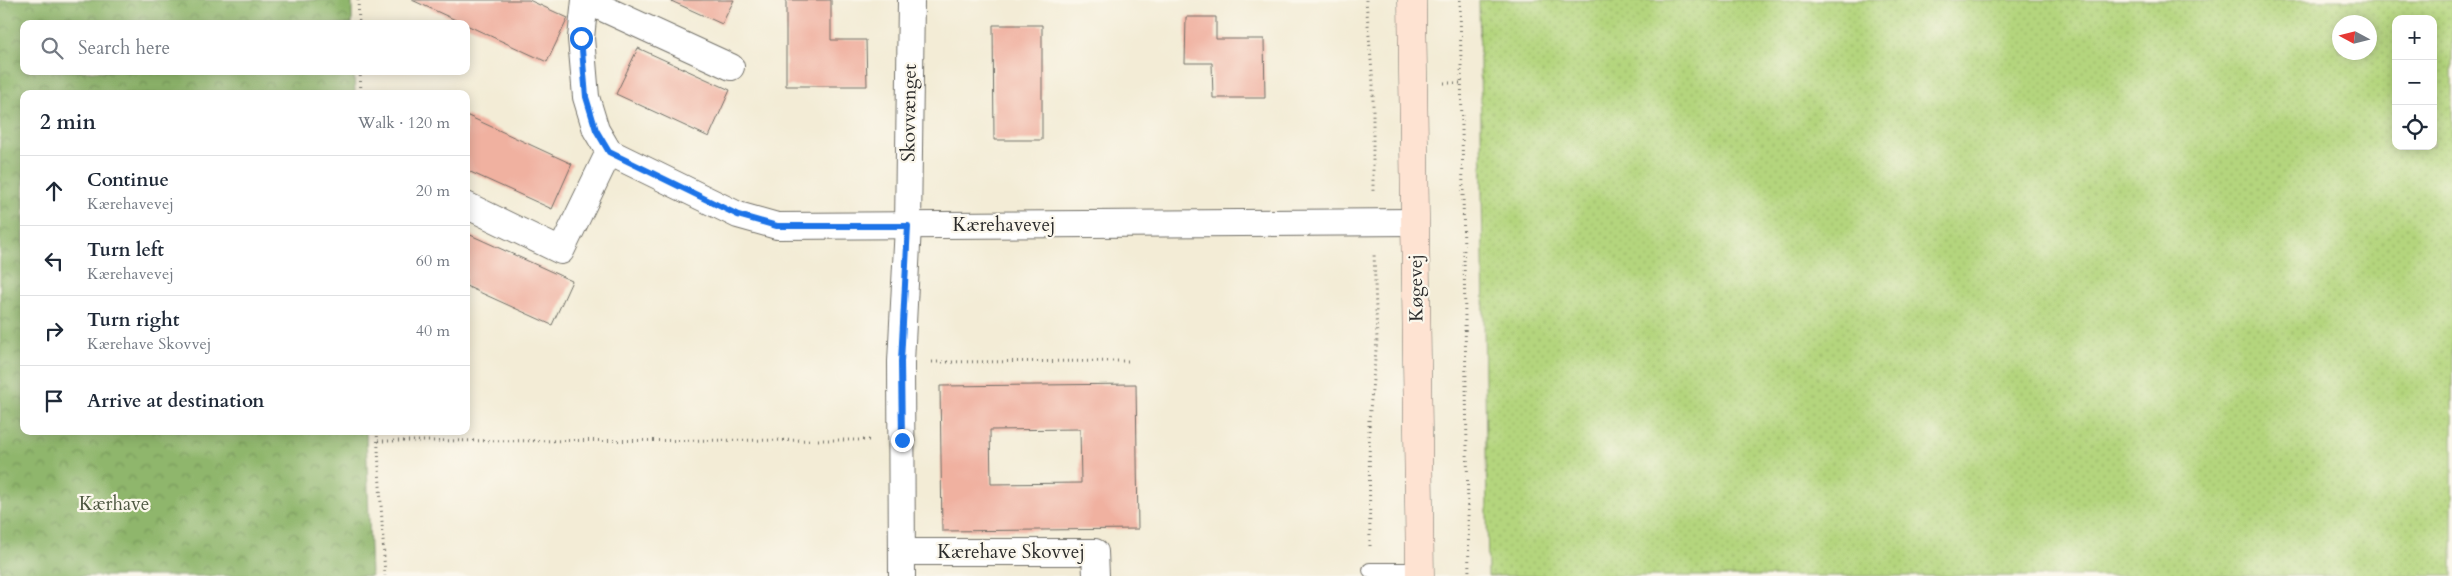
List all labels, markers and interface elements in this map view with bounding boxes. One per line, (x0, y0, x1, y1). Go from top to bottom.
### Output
north arrow (2332, 15, 2377, 60)
map controls (2392, 15, 2437, 150)
button: + (2392, 15, 2437, 60)
search box (20, 20, 470, 75)
route start (570, 27, 593, 50)
icon: search (38, 34, 66, 62)
text: Search here (78, 35, 170, 61)
button: − (2392, 60, 2437, 105)
street label: Skovvænget (895, 64, 923, 162)
button: locate (2392, 105, 2437, 150)
text: 2 min (40, 108, 96, 137)
text: Walk · 120 m (358, 112, 450, 134)
text: Continue (87, 167, 169, 193)
icon: ahead (40, 177, 68, 205)
text: 20 m (416, 180, 450, 202)
text: Kærehavevej (87, 193, 174, 215)
street label: Kærehavevej (953, 212, 1055, 238)
text: Turn left (87, 237, 164, 263)
icon: left (40, 247, 68, 275)
text: 60 m (416, 250, 450, 272)
street label: Køgevej (1402, 254, 1430, 322)
text: Kærehavevej (87, 263, 174, 285)
text: Turn right (87, 307, 179, 333)
icon: right (40, 317, 68, 345)
text: 40 m (416, 320, 450, 342)
text: Kærehave Skovvej (87, 333, 211, 355)
icon: arrive (40, 387, 68, 415)
text: Arrive at destination (87, 388, 264, 414)
route end (891, 429, 914, 452)
park label: Kærhave (79, 491, 149, 517)
street label: Kærehave Skovvej (937, 539, 1085, 565)

